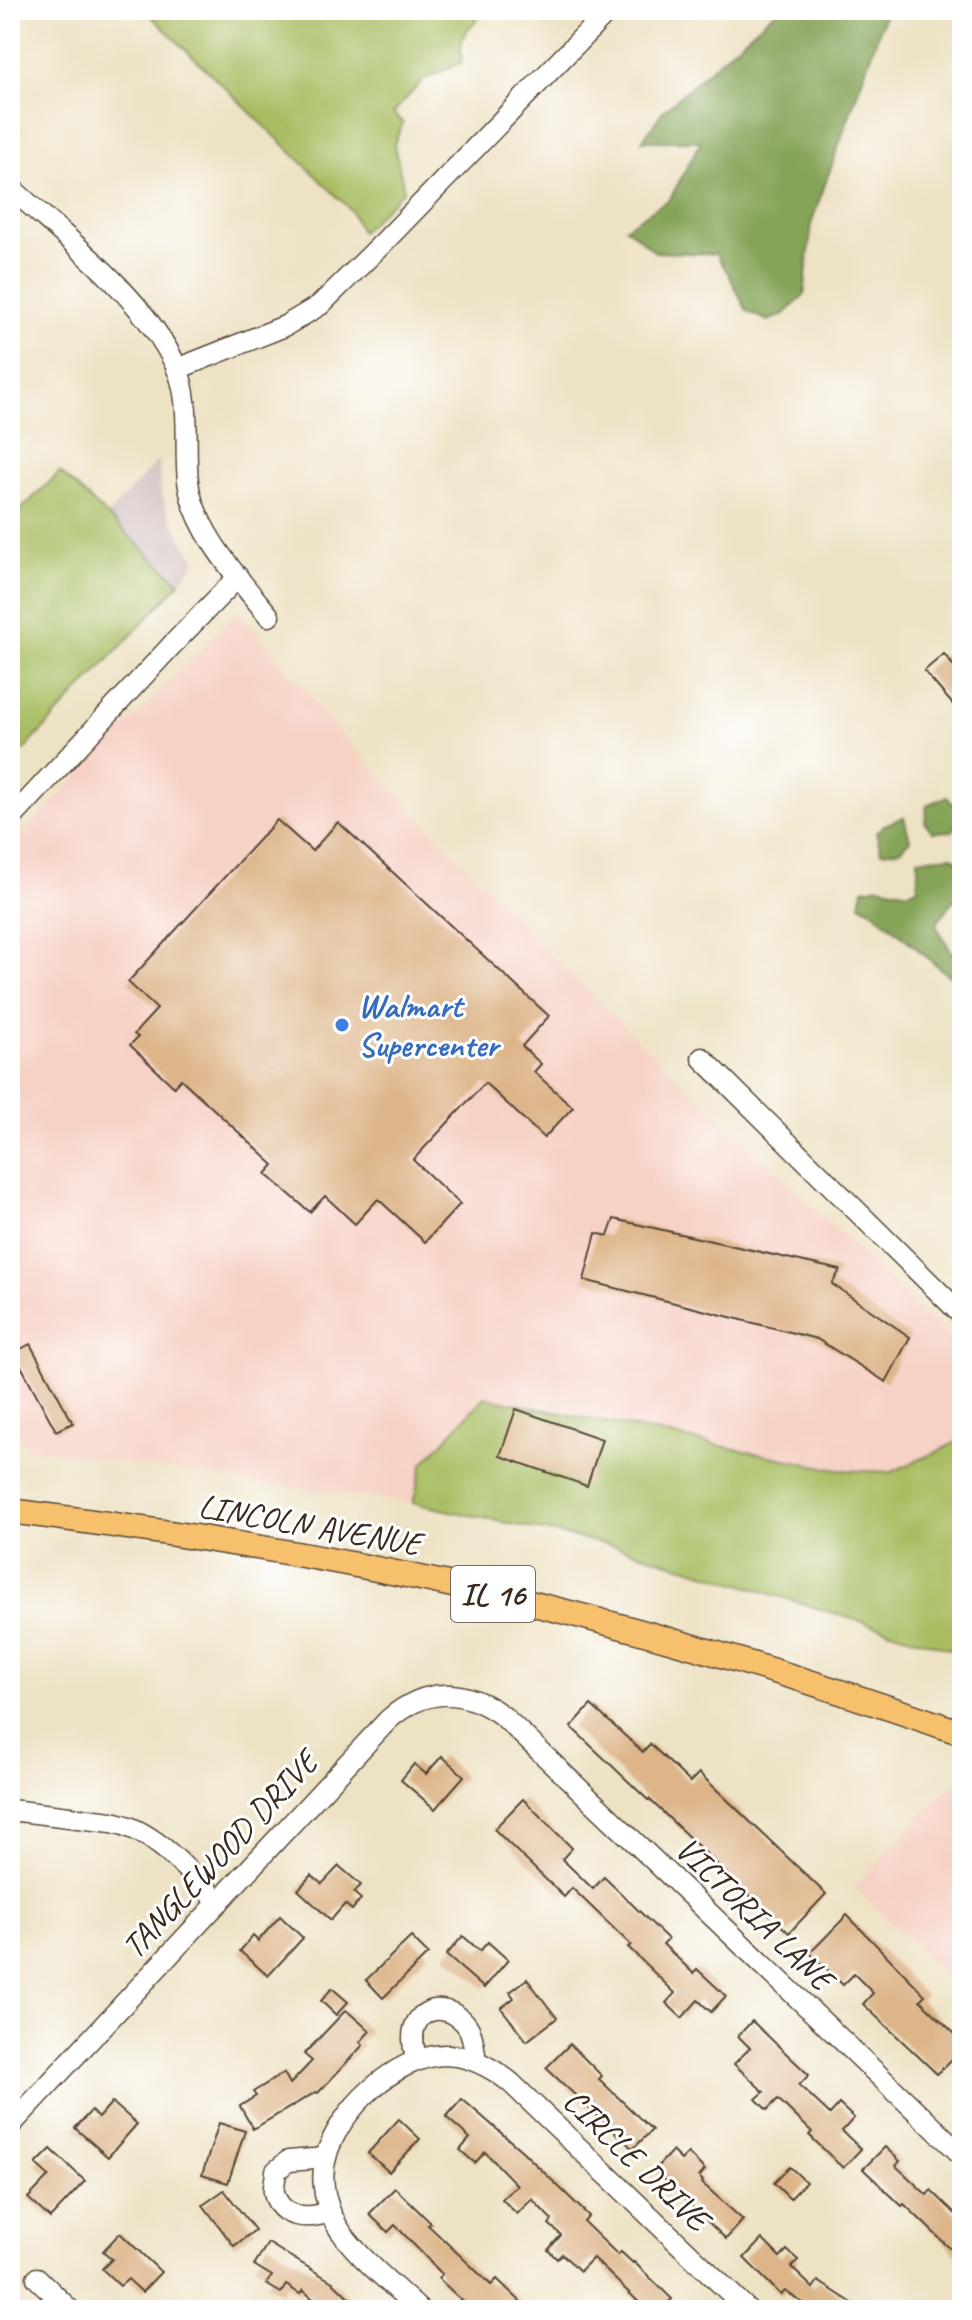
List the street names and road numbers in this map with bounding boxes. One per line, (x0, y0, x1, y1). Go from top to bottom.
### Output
street label: LINCOLN AVENUE (195, 1484, 429, 1566)
road number: IL 16 (451, 1566, 535, 1622)
street label: TANGLEWOOD DRIVE (112, 1738, 330, 1967)
street label: VICTORIA LANE (666, 1827, 846, 2003)
street label: CIRCLE DRIVE (555, 2079, 722, 2242)

